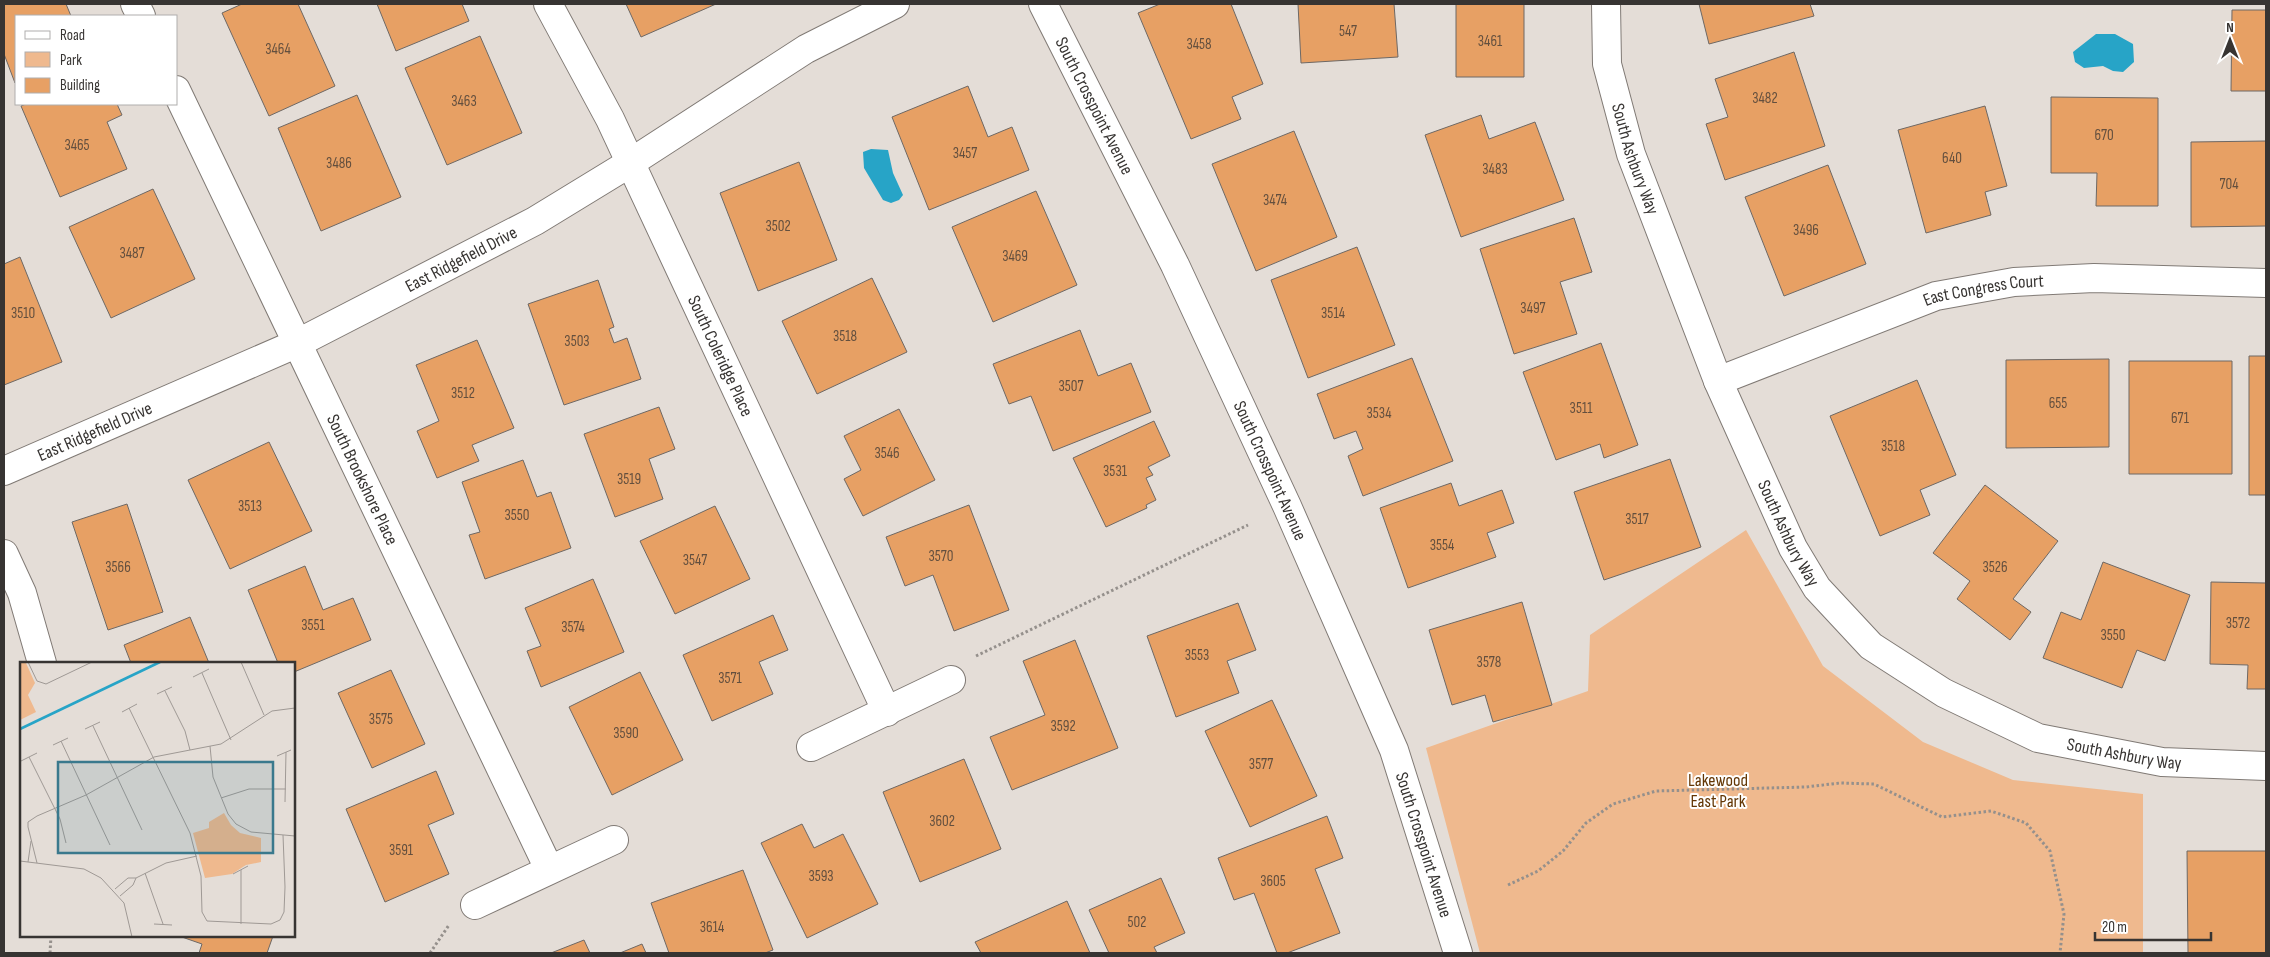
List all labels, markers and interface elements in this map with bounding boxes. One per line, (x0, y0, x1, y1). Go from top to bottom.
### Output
legend (15, 15, 178, 105)
north arrow (2205, 15, 2255, 65)
text: N (2226, 19, 2234, 36)
house number: 547 (1339, 22, 1357, 41)
text: Road (60, 26, 85, 45)
house number: 3461 (1478, 32, 1503, 51)
street label: South Crosspoint Avenue (1051, 34, 1138, 178)
house number: 3458 (1186, 35, 1212, 54)
house number: 3464 (265, 40, 291, 59)
text: Park (60, 51, 82, 70)
text: Building (60, 76, 100, 95)
house number: 3482 (1752, 89, 1778, 108)
house number: 3463 (451, 92, 477, 111)
street label: South Ashbury Way (1607, 101, 1664, 217)
house number: 670 (2094, 126, 2114, 145)
house number: 3465 (64, 136, 90, 155)
house number: 3457 (953, 144, 977, 163)
house number: 640 (1942, 149, 1962, 168)
house number: 3486 (326, 154, 352, 173)
house number: 3483 (1482, 160, 1508, 179)
house number: 704 (2220, 175, 2238, 194)
house number: 3474 (1263, 191, 1287, 210)
house number: 3502 (765, 217, 791, 236)
house number: 3496 (1793, 221, 1819, 240)
street label: East Ridgefield Drive (402, 222, 520, 297)
house number: 3487 (119, 244, 145, 263)
house number: 3469 (1002, 247, 1028, 266)
street label: East Congress Court (1920, 270, 2045, 311)
street label: South Coleridge Place (683, 292, 758, 420)
house number: 3497 (1520, 299, 1546, 318)
house number: 3510 (11, 304, 35, 323)
house number: 3514 (1321, 304, 1345, 323)
house number: 3518 (833, 327, 857, 346)
house number: 3503 (564, 332, 590, 351)
house number: 3507 (1059, 377, 1083, 396)
house number: 3512 (451, 384, 475, 403)
house number: 655 (2049, 394, 2067, 413)
street label: East Ridgefield Drive (34, 397, 155, 466)
street label: South Crosspoint Avenue (1229, 397, 1311, 544)
house number: 3511 (1570, 399, 1593, 418)
house number: 3534 (1367, 404, 1391, 423)
house number: 671 (2171, 409, 2190, 428)
street label: South Brookshore Place (322, 411, 403, 548)
house number: 3518 (1881, 437, 1905, 456)
house number: 3546 (874, 444, 900, 463)
house number: 3531 (1103, 462, 1128, 481)
house number: 3519 (617, 470, 641, 489)
street label: South Ashbury Way (1753, 477, 1824, 590)
house number: 3513 (238, 497, 262, 516)
house number: 3550 (504, 506, 530, 525)
house number: 3517 (1625, 510, 1649, 529)
house number: 3554 (1430, 536, 1454, 555)
house number: 3570 (929, 547, 953, 566)
house number: 3547 (683, 551, 707, 570)
house number: 3566 (105, 558, 131, 577)
house number: 3526 (1982, 558, 2008, 577)
house number: 3572 (2226, 614, 2250, 633)
house number: 3551 (301, 616, 326, 635)
house number: 3574 (561, 618, 585, 637)
house number: 3550 (2100, 626, 2126, 645)
house number: 3553 (1185, 646, 1209, 665)
house number: 3578 (1477, 653, 1501, 672)
inset map (20, 662, 295, 937)
house number: 3571 (718, 669, 743, 688)
house number: 3575 (369, 710, 393, 729)
house number: 3592 (1050, 717, 1076, 736)
house number: 3590 (613, 724, 639, 743)
street label: South Ashbury Way (2065, 733, 2182, 773)
house number: 3577 (1249, 755, 1273, 774)
street label: South Crosspoint Avenue (1391, 769, 1457, 920)
park label: Lakewood East Park (1688, 770, 1748, 812)
house number: 3602 (929, 812, 955, 831)
house number: 3591 (389, 841, 414, 860)
house number: 3593 (808, 867, 834, 886)
house number: 3605 (1260, 872, 1286, 891)
scale bar (2095, 910, 2211, 942)
house number: 502 (1128, 913, 1146, 932)
house number: 3614 (700, 918, 724, 937)
text: 20 m (2102, 918, 2127, 937)

